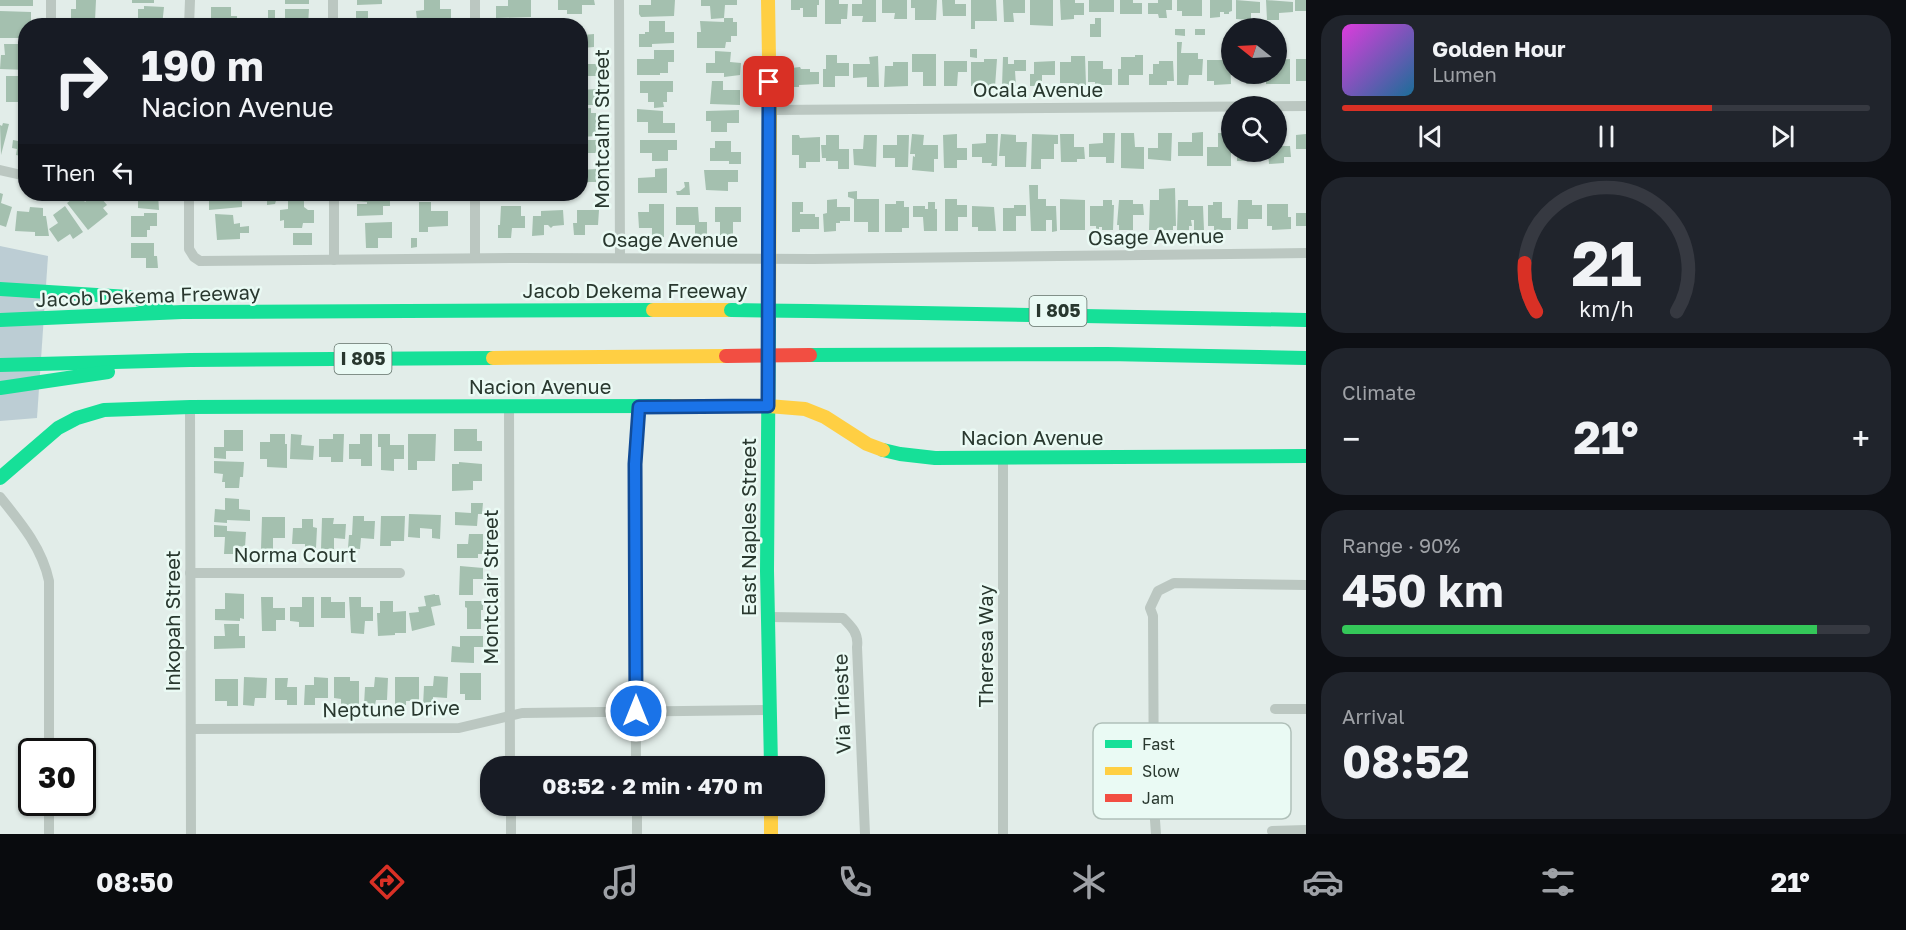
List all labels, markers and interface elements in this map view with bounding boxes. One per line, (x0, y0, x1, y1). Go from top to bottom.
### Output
north arrow (1221, 18, 1287, 84)
map controls (1221, 18, 1287, 162)
text: Golden Hour (1432, 35, 1566, 62)
text: 190 m (141, 40, 264, 90)
icon: right (42, 42, 120, 120)
street label: Montcalm Street (589, 49, 613, 209)
pin (743, 56, 794, 107)
text: Lumen (1432, 62, 1497, 86)
icon: arrive (752, 65, 785, 98)
street label: Ocala Avenue (973, 77, 1103, 101)
text: Nacion Avenue (141, 91, 334, 123)
button: search (1221, 96, 1287, 162)
icon: previous (1414, 120, 1447, 153)
icon: pause (1590, 120, 1623, 153)
icon: next (1766, 120, 1799, 153)
icon: left (107, 156, 140, 189)
text: Then (42, 159, 95, 186)
street label: Osage Avenue (1088, 223, 1224, 249)
text: 21 (1571, 225, 1641, 300)
street label: Osage Avenue (602, 227, 738, 251)
street label: Jacob Dekema Freeway (522, 278, 748, 302)
street label: Jacob Dekema Freeway (35, 279, 261, 311)
road number: I 805 (1030, 296, 1086, 326)
text: km/h (1579, 296, 1633, 322)
road number: I 805 (334, 344, 392, 374)
street label: Nacion Avenue (469, 374, 611, 398)
text: Climate (1342, 380, 1416, 404)
text: 21° (1573, 410, 1639, 464)
text: − (1342, 419, 1360, 458)
text: + (1852, 419, 1870, 458)
street label: Nacion Avenue (961, 425, 1103, 449)
street label: East Naples Street (736, 438, 760, 616)
street label: Montclair Street (478, 509, 502, 665)
text: Range · 90% (1342, 533, 1460, 557)
street label: Norma Court (234, 542, 356, 566)
street label: Inkopah Street (160, 550, 184, 692)
text: 450 km (1342, 563, 1504, 617)
street label: Theresa Way (973, 585, 997, 707)
street label: Via Trieste (827, 653, 855, 755)
position arrow (604, 679, 668, 743)
street label: Neptune Drive (322, 695, 460, 721)
text: Arrival (1342, 704, 1405, 728)
legend (1093, 723, 1291, 819)
text: Fast (1142, 734, 1175, 754)
text: 08:52 (1342, 734, 1469, 788)
speed limit sign: 30 (18, 738, 96, 816)
text: Slow (1142, 761, 1180, 781)
text: 08:52 · 2 min · 470 m (542, 772, 763, 799)
text: Jam (1142, 788, 1174, 808)
icon: directions (366, 861, 408, 903)
icon: music (600, 861, 642, 903)
icon: phone (834, 861, 876, 903)
icon: climate (1068, 861, 1110, 903)
icon: car (1302, 861, 1344, 903)
icon: filters (1537, 861, 1579, 903)
text: 08:50 (96, 866, 174, 898)
text: 21° (1771, 866, 1810, 898)

